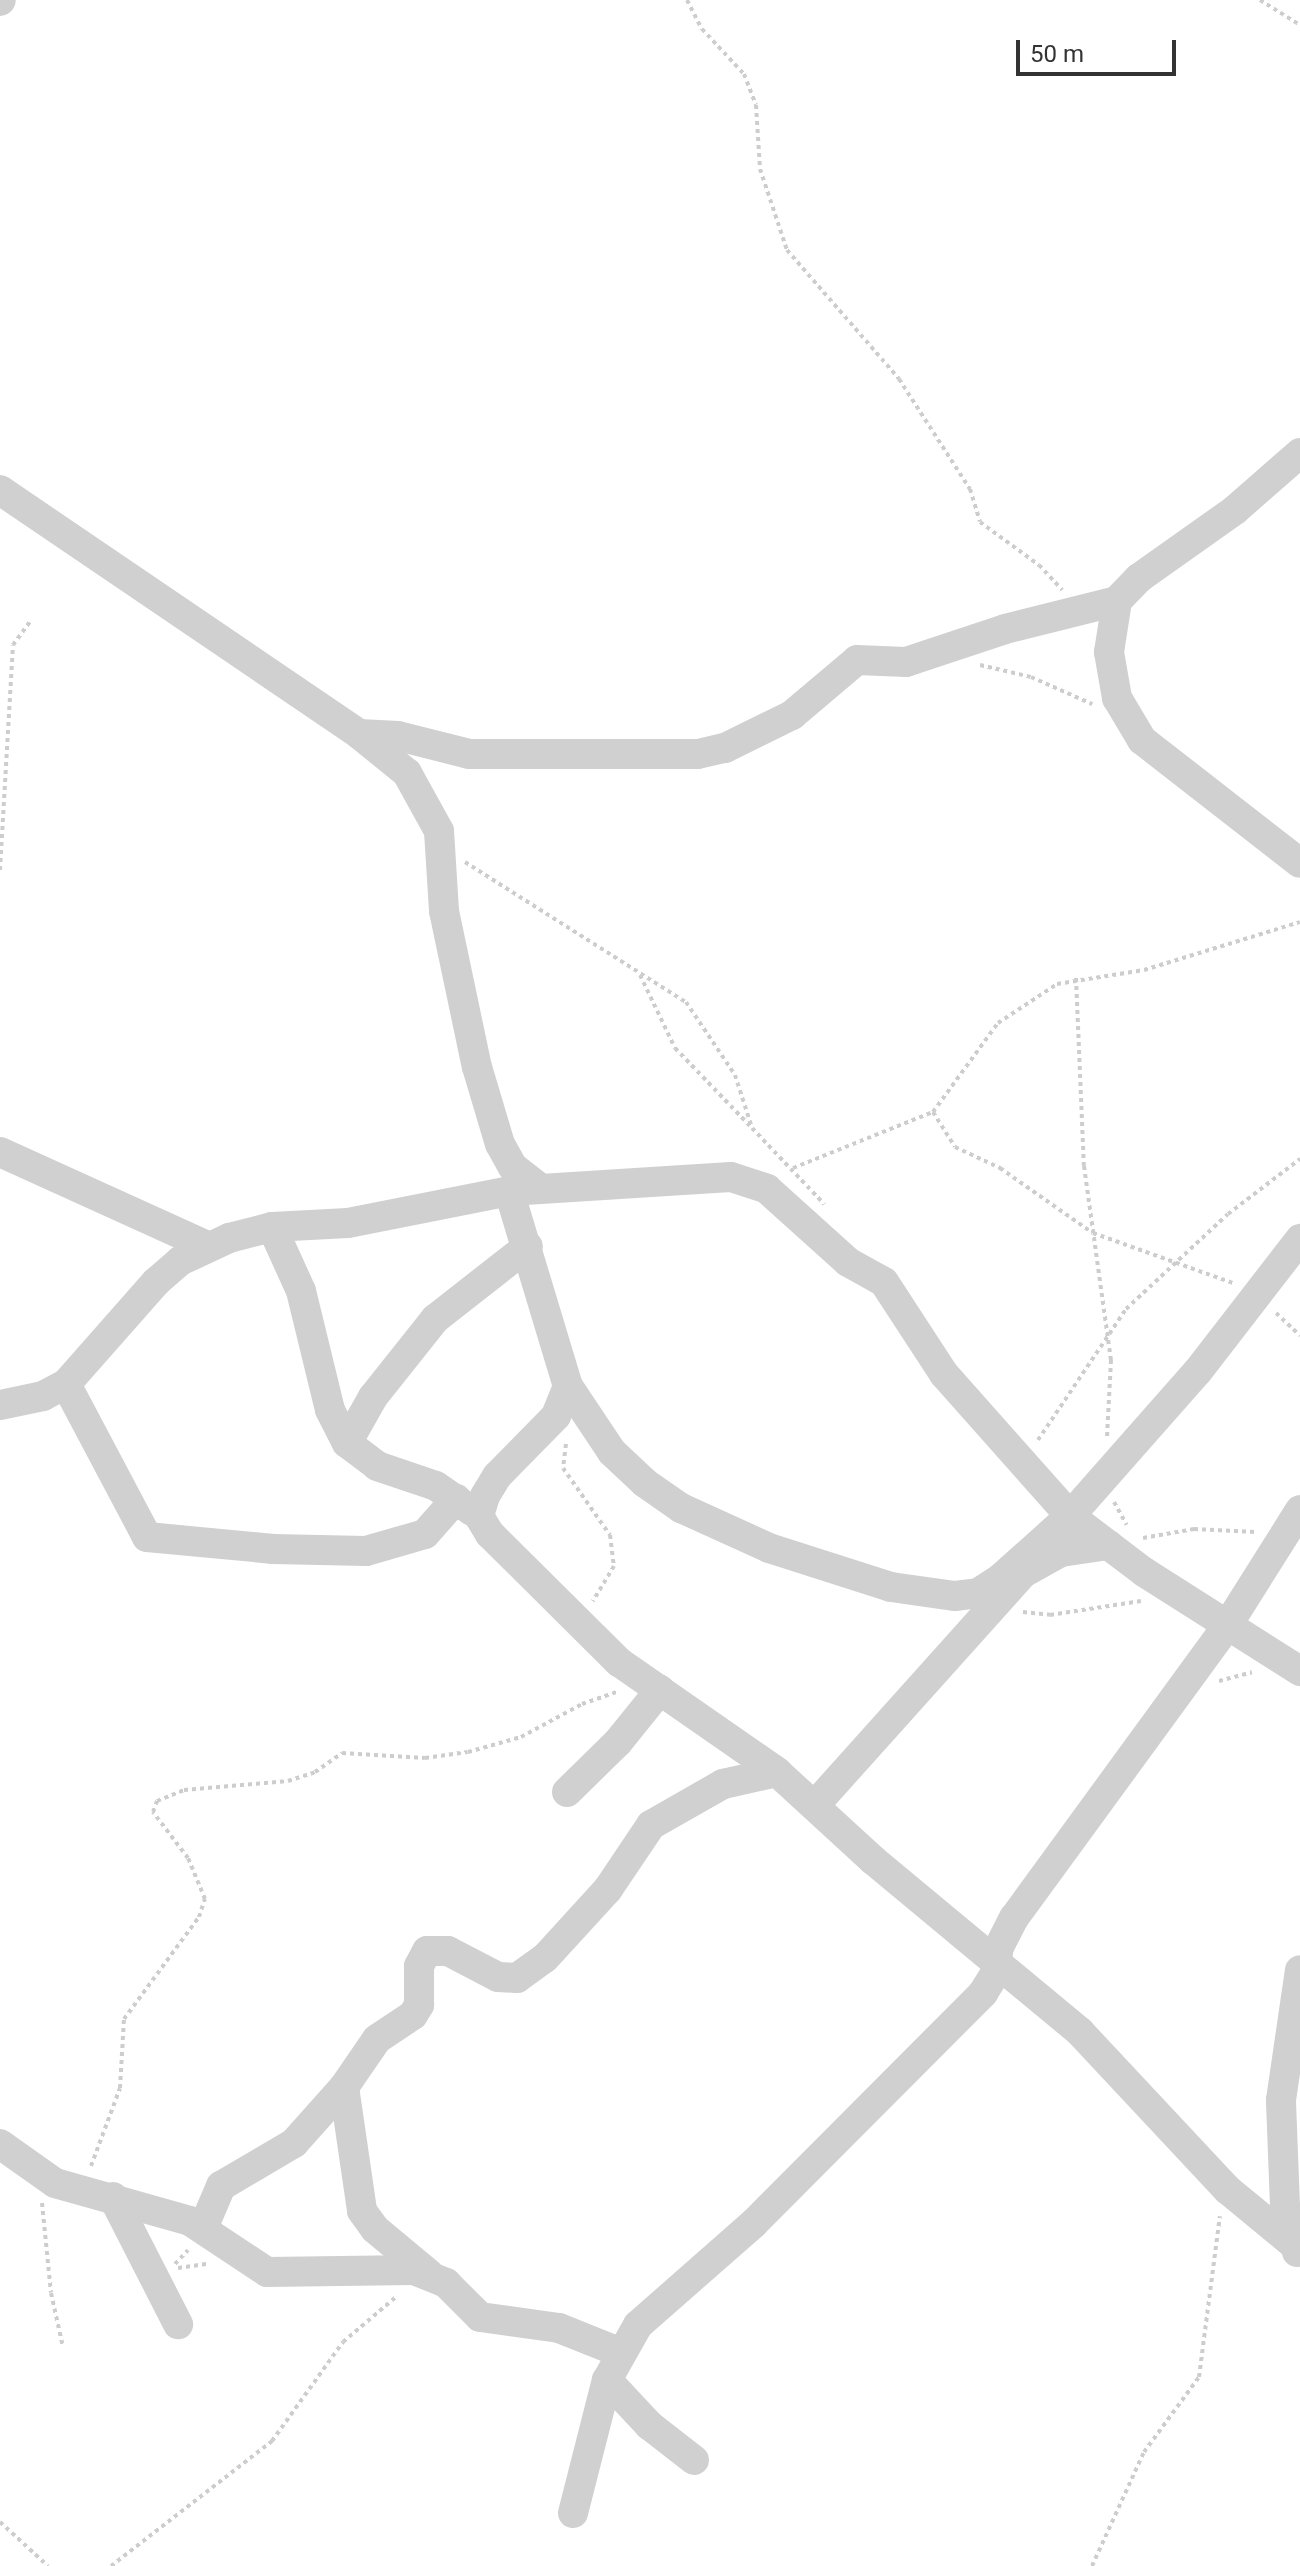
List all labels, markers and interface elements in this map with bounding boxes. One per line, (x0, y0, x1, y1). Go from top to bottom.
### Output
scale bar (1020, 24, 1180, 74)
text: 50 m (1030, 40, 1084, 68)

